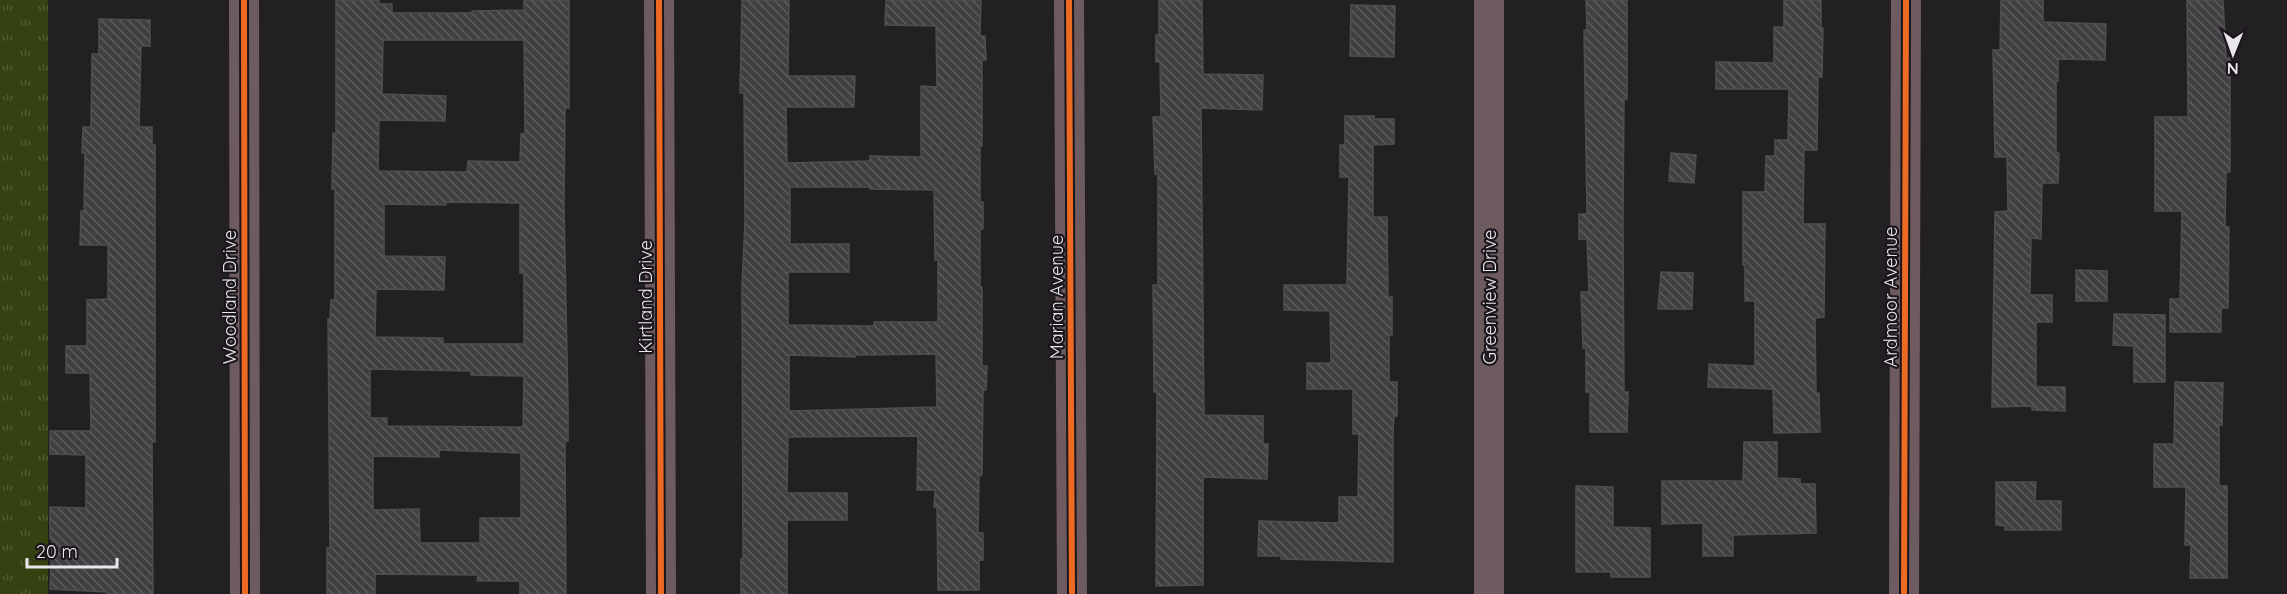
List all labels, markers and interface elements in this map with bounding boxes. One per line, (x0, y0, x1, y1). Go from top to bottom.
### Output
north arrow (2203, 24, 2263, 84)
text: N (2227, 59, 2239, 79)
street label: Ardmoor Avenue (1879, 227, 1902, 367)
street label: Greenview Drive (1478, 229, 1501, 365)
street label: Woodland Drive (218, 230, 241, 364)
street label: Marian Avenue (1045, 235, 1068, 359)
street label: Kirtland Drive (634, 240, 657, 354)
scale bar (27, 531, 117, 569)
text: 20 m (36, 540, 78, 563)

